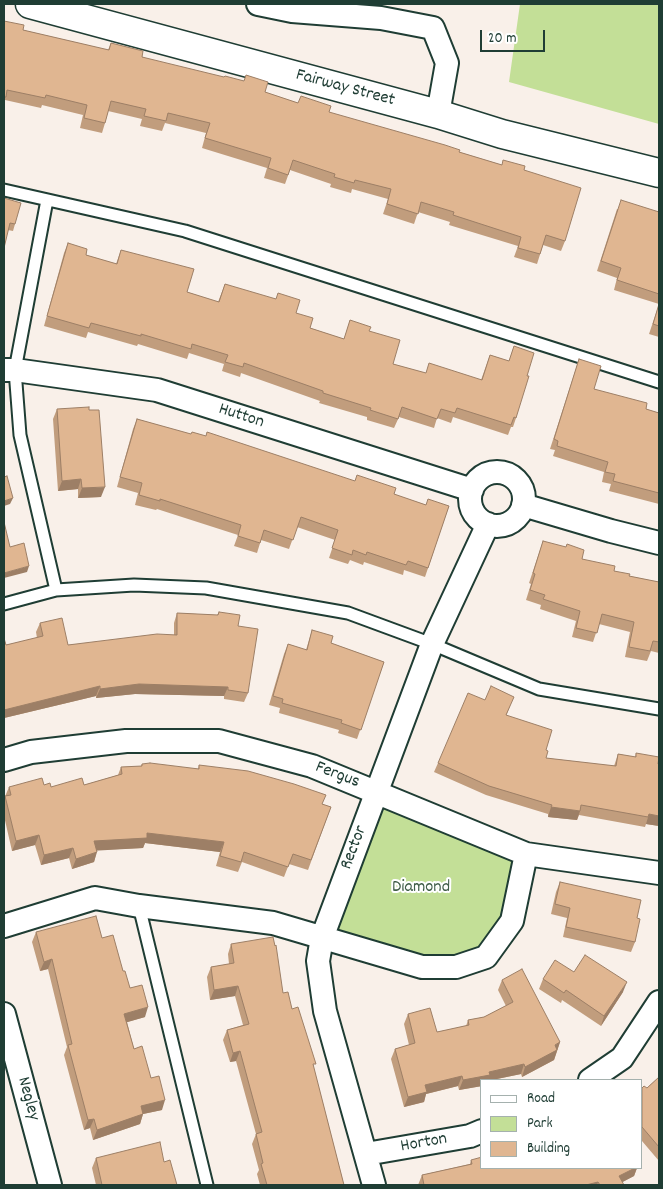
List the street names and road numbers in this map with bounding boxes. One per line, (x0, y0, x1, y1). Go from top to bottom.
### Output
street label: Fairway Street (293, 65, 397, 113)
street label: Hutton (216, 400, 266, 434)
street label: Fergus (312, 758, 362, 794)
street label: Rector (337, 823, 373, 873)
street label: Negley (11, 1075, 43, 1123)
street label: Horton (399, 1129, 449, 1159)

